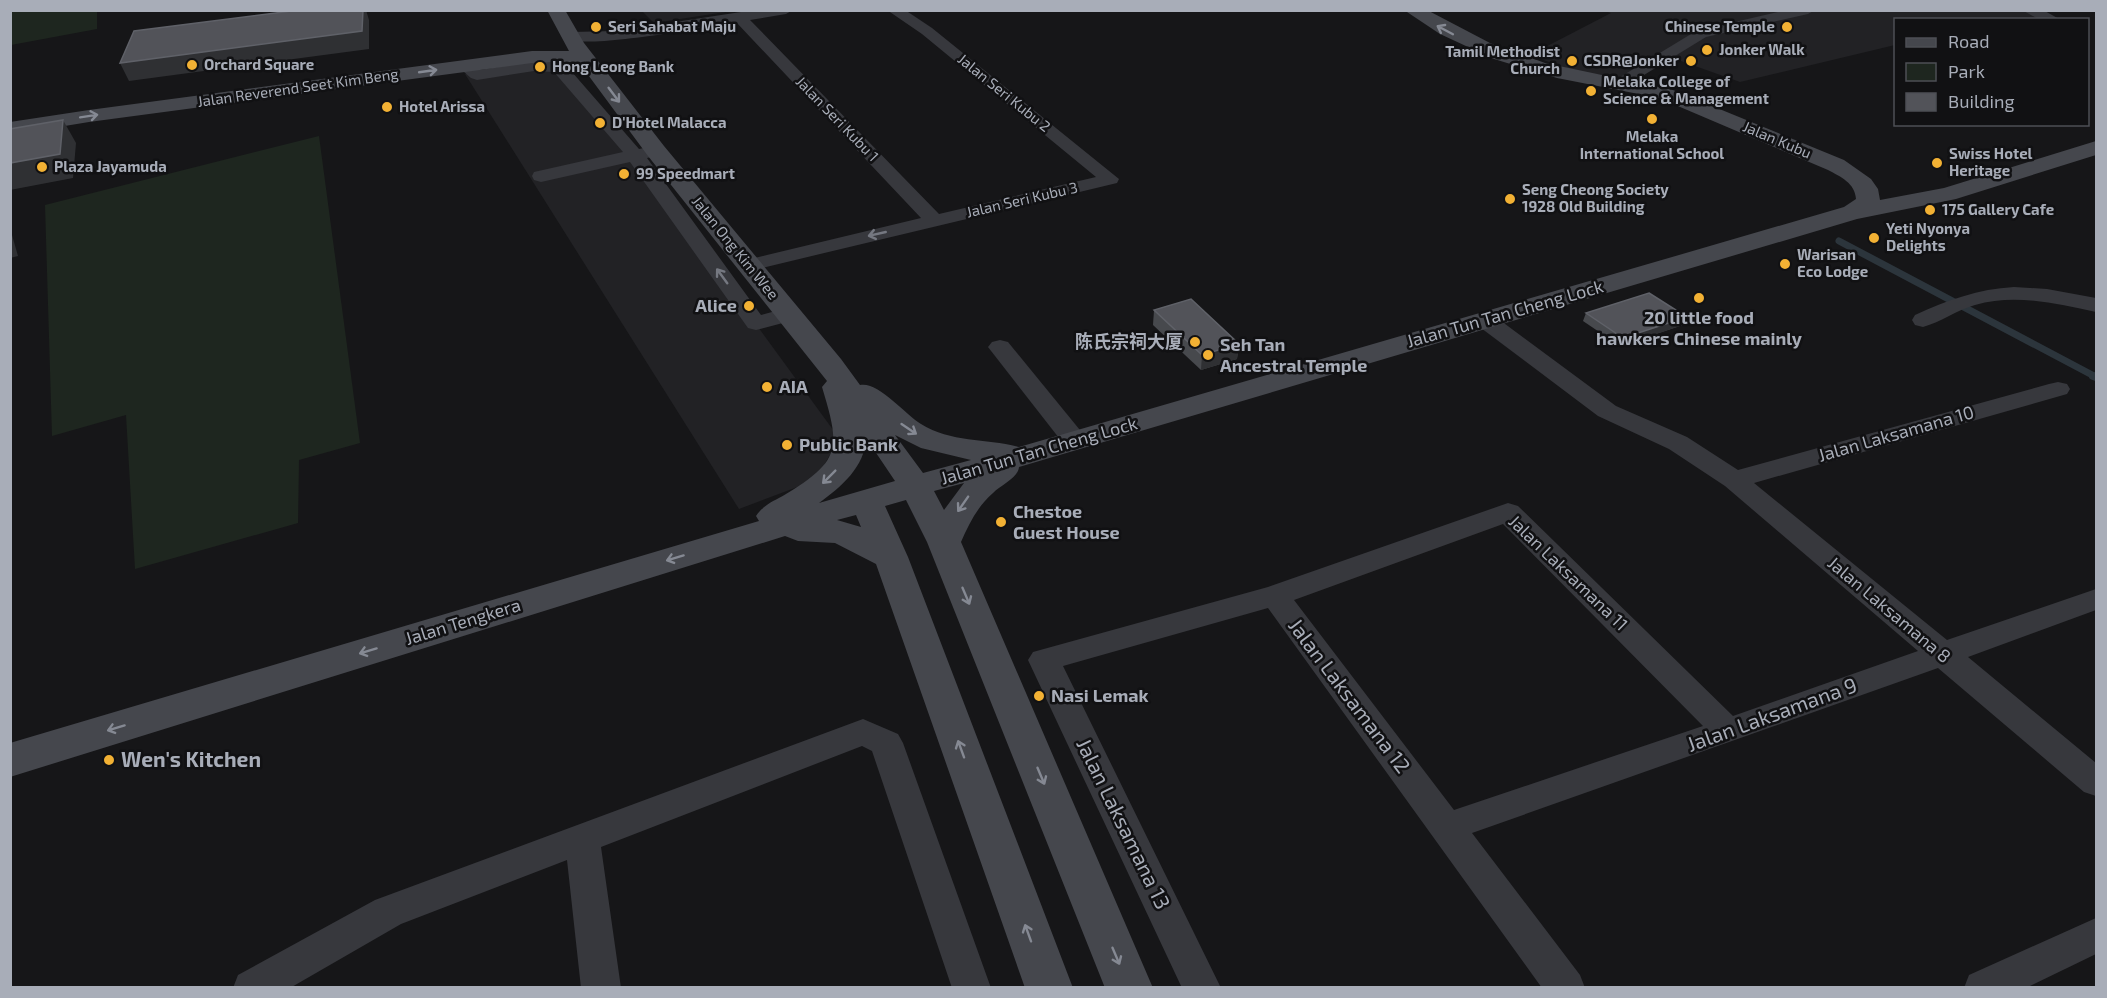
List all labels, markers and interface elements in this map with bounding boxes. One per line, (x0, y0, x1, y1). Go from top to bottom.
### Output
place label: Seri Sahabat Maju (608, 17, 736, 35)
place label: Chinese Temple (1665, 17, 1775, 35)
legend (1894, 18, 2089, 126)
marker: Seri Sahabat Maju (589, 20, 603, 34)
marker: Chinese Temple (1780, 20, 1794, 34)
one-way arrow (1436, 23, 1454, 35)
text: Road (1948, 30, 1989, 52)
place label: Jonker Walk (1719, 40, 1805, 58)
place label: Tamil Methodist Church (1445, 42, 1560, 77)
marker: Jonker Walk (1700, 43, 1714, 57)
street label: Jalan Seri Kubu 2 (955, 49, 1055, 135)
place label: CSDR@Jonker (1584, 51, 1680, 69)
marker: Tamil Methodist Church (1565, 54, 1579, 68)
marker: CSDR@Jonker (1684, 54, 1698, 68)
place label: Orchard Square (204, 55, 314, 73)
place label: Hong Leong Bank (552, 57, 675, 75)
marker: Orchard Square (185, 58, 199, 72)
marker: Hong Leong Bank (533, 60, 547, 74)
text: Park (1948, 60, 1985, 82)
street label: Jalan Reverend Seet Kim Beng (196, 64, 400, 110)
one-way arrow (417, 65, 437, 76)
street label: Jalan Seri Kubu 1 (793, 72, 883, 165)
place label: Melaka College of Science & Management (1603, 72, 1769, 107)
marker: Melaka College of Science & Management (1584, 84, 1598, 98)
one-way arrow (608, 87, 620, 103)
text: Building (1948, 90, 2015, 112)
place label: Hotel Arissa (399, 97, 485, 115)
marker: Hotel Arissa (380, 100, 394, 114)
one-way arrow (79, 111, 98, 122)
marker: Melaka International School (1645, 112, 1659, 126)
place label: D'Hotel Malacca (612, 113, 727, 131)
marker: D'Hotel Malacca (593, 116, 607, 130)
street label: Jalan Kubu (1740, 117, 1814, 162)
place label: Melaka International School (1580, 127, 1724, 162)
place label: Swiss Hotel Heritage (1949, 144, 2033, 179)
marker: Swiss Hotel Heritage (1930, 156, 1944, 170)
place label: Plaza Jayamuda (54, 157, 167, 176)
marker: Plaza Jayamuda (35, 160, 49, 174)
place label: 99 Speedmart (636, 164, 735, 182)
marker: 99 Speedmart (617, 167, 631, 181)
street label: Jalan Seri Kubu 3 (964, 177, 1079, 221)
place label: Seng Cheong Society 1928 Old Building (1522, 180, 1669, 215)
street label: Jalan Ong Kim Wee (689, 192, 783, 303)
marker: Seng Cheong Society 1928 Old Building (1503, 192, 1517, 206)
place label: 175 Gallery Cafe (1942, 200, 2054, 219)
marker: 175 Gallery Cafe (1923, 203, 1937, 217)
place label: Yeti Nyonya Delights (1886, 219, 1970, 254)
one-way arrow (868, 228, 887, 240)
marker: Yeti Nyonya Delights (1867, 231, 1881, 245)
place label: Warisan Eco Lodge (1797, 245, 1868, 280)
marker: Warisan Eco Lodge (1778, 257, 1792, 271)
one-way arrow (716, 268, 728, 284)
street label: Jalan Tun Tan Cheng Lock (1404, 274, 1606, 352)
marker: 20 little food hawkers Chinese mainly (1692, 291, 1706, 305)
place label: Alice (695, 294, 737, 316)
marker: Alice (742, 299, 756, 313)
place label: 20 little food hawkers Chinese mainly (1596, 306, 1803, 349)
place label: 陈氏宗祠大厦 (1075, 330, 1183, 352)
place label: Seh Tan Ancestral Temple (1220, 333, 1368, 376)
marker: 陈氏宗祠大厦 (1188, 335, 1202, 349)
marker: Seh Tan Ancestral Temple (1201, 348, 1215, 362)
place label: AIA (779, 375, 808, 397)
marker: AIA (760, 380, 774, 394)
street label: Jalan Laksamana 10 (1815, 400, 1976, 466)
street label: Jalan Tun Tan Cheng Lock (938, 411, 1140, 489)
one-way arrow (900, 423, 917, 435)
place label: Public Bank (799, 433, 898, 455)
marker: Public Bank (780, 438, 794, 452)
one-way arrow (821, 470, 836, 484)
one-way arrow (957, 495, 969, 511)
place label: Chestoe Guest House (1013, 500, 1120, 543)
street label: Jalan Laksamana 11 (1504, 510, 1633, 635)
marker: Chestoe Guest House (994, 515, 1008, 529)
street label: Jalan Laksamana 8 (1824, 551, 1956, 667)
one-way arrow (666, 553, 685, 564)
one-way arrow (961, 586, 972, 604)
street label: Jalan Tengkera (402, 593, 523, 649)
street label: Jalan Laksamana 12 (1284, 613, 1416, 777)
one-way arrow (359, 646, 378, 657)
street label: Jalan Laksamana 9 (1683, 671, 1860, 756)
place label: Nasi Lemak (1051, 684, 1149, 706)
marker: Nasi Lemak (1032, 689, 1046, 703)
one-way arrow (107, 723, 126, 734)
street label: Jalan Laksamana 13 (1072, 734, 1177, 913)
one-way arrow (955, 741, 966, 759)
place label: Wen's Kitchen (121, 746, 261, 771)
marker: Wen's Kitchen (102, 753, 116, 767)
one-way arrow (1036, 766, 1047, 784)
one-way arrow (1022, 924, 1033, 943)
one-way arrow (1111, 946, 1122, 965)

